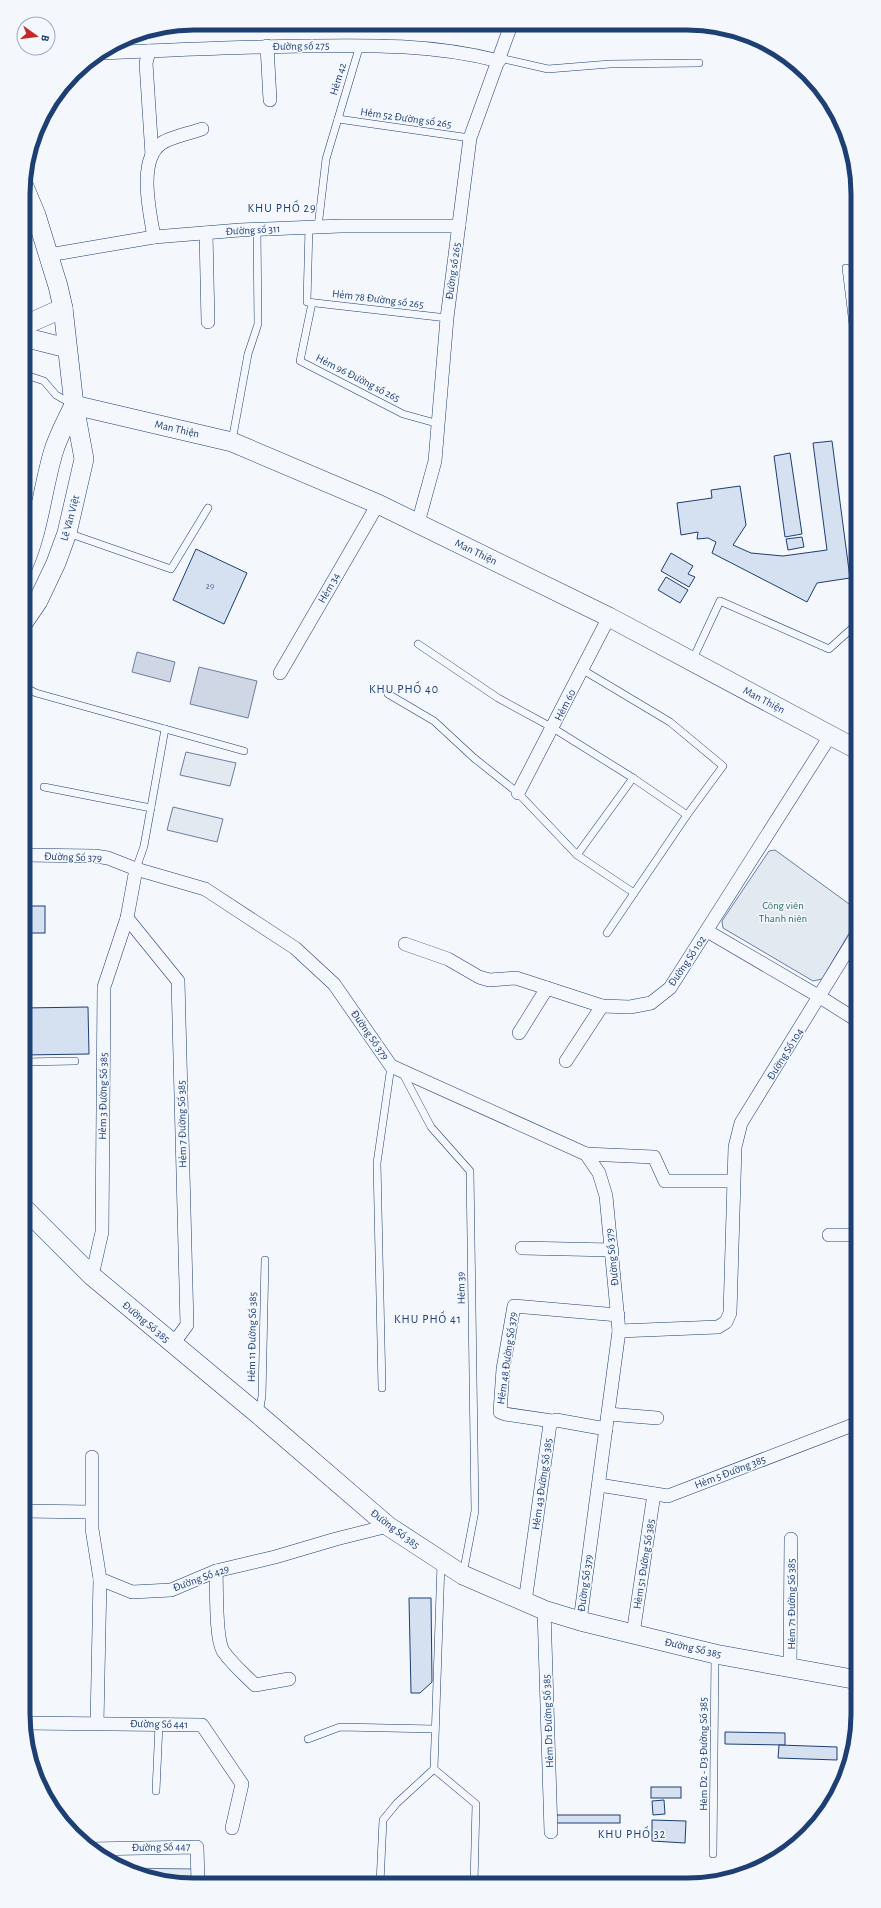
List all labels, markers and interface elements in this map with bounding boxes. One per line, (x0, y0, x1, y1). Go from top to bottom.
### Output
north arrow (16, 16, 56, 56)
text: B (39, 34, 51, 43)
street label: Đường số 275 (272, 40, 330, 52)
street label: Hẻm 42 (328, 61, 348, 97)
street label: Hẻm 52 Đường số 265 (360, 106, 453, 130)
district label: KHU PHỐ 29 (247, 199, 317, 214)
street label: Đường số 311 (225, 223, 281, 237)
street label: Đường số 265 (444, 241, 463, 300)
street label: Hẻm 78 Đường số 265 (332, 288, 425, 310)
street label: Hẻm 96 Đường số 265 (314, 352, 402, 404)
street label: Man Thiện (154, 419, 200, 439)
street label: Lê Văn Việt (59, 493, 81, 542)
street label: Man Thiện (453, 537, 499, 567)
street label: Hẻm 34 (316, 571, 342, 605)
house number: 29 (206, 582, 214, 591)
district label: KHU PHỐ 40 (369, 680, 439, 695)
street label: Man Thiện (741, 684, 787, 716)
street label: Hẻm 60 (552, 687, 578, 723)
street label: Đường Số 379 (44, 850, 102, 864)
park label: Công viên Thanh niên (759, 900, 807, 924)
street label: Đường Số 102 (666, 934, 708, 988)
street label: Đường Số 379 (349, 1008, 391, 1062)
street label: Đường Số 104 (765, 1026, 805, 1082)
street label: Hẻm 3 Đường Số 385 (97, 1052, 109, 1140)
street label: Hẻm 7 Đường Số 385 (176, 1080, 188, 1168)
street label: Đường Số 379 (603, 1228, 621, 1286)
street label: Hẻm 39 (455, 1272, 467, 1304)
street label: Hẻm 11 Đường Số 385 (246, 1291, 258, 1382)
street label: Đường Số 385 (120, 1299, 172, 1345)
district label: KHU PHỐ 41 (394, 1310, 462, 1325)
street label: Hẻm 48 Đường Số 379 (495, 1311, 519, 1405)
street label: Hẻm 43 Đường Số 385 (530, 1437, 554, 1531)
street label: Hẻm 5 Đường 385 (693, 1453, 767, 1491)
street label: Đường Số 385 (369, 1507, 422, 1551)
street label: Hẻm 51 Đường Số 385 (631, 1518, 657, 1610)
street label: Đường Số 379 (576, 1554, 594, 1612)
street label: Hẻm 71 Đường Số 385 (786, 1558, 797, 1650)
street label: Đường Số 429 (171, 1563, 231, 1593)
street label: Đường Số 385 (663, 1636, 723, 1660)
street label: Hẻm D1 Đường Số 385 (541, 1674, 555, 1768)
street label: Hẻm D2 - D3 Đường Số 385 (698, 1697, 709, 1811)
street label: Đường Số 441 (130, 1718, 188, 1730)
district label: KHU PHỐ 32 (598, 1825, 666, 1840)
street label: Đường Số 447 (131, 1841, 191, 1853)

